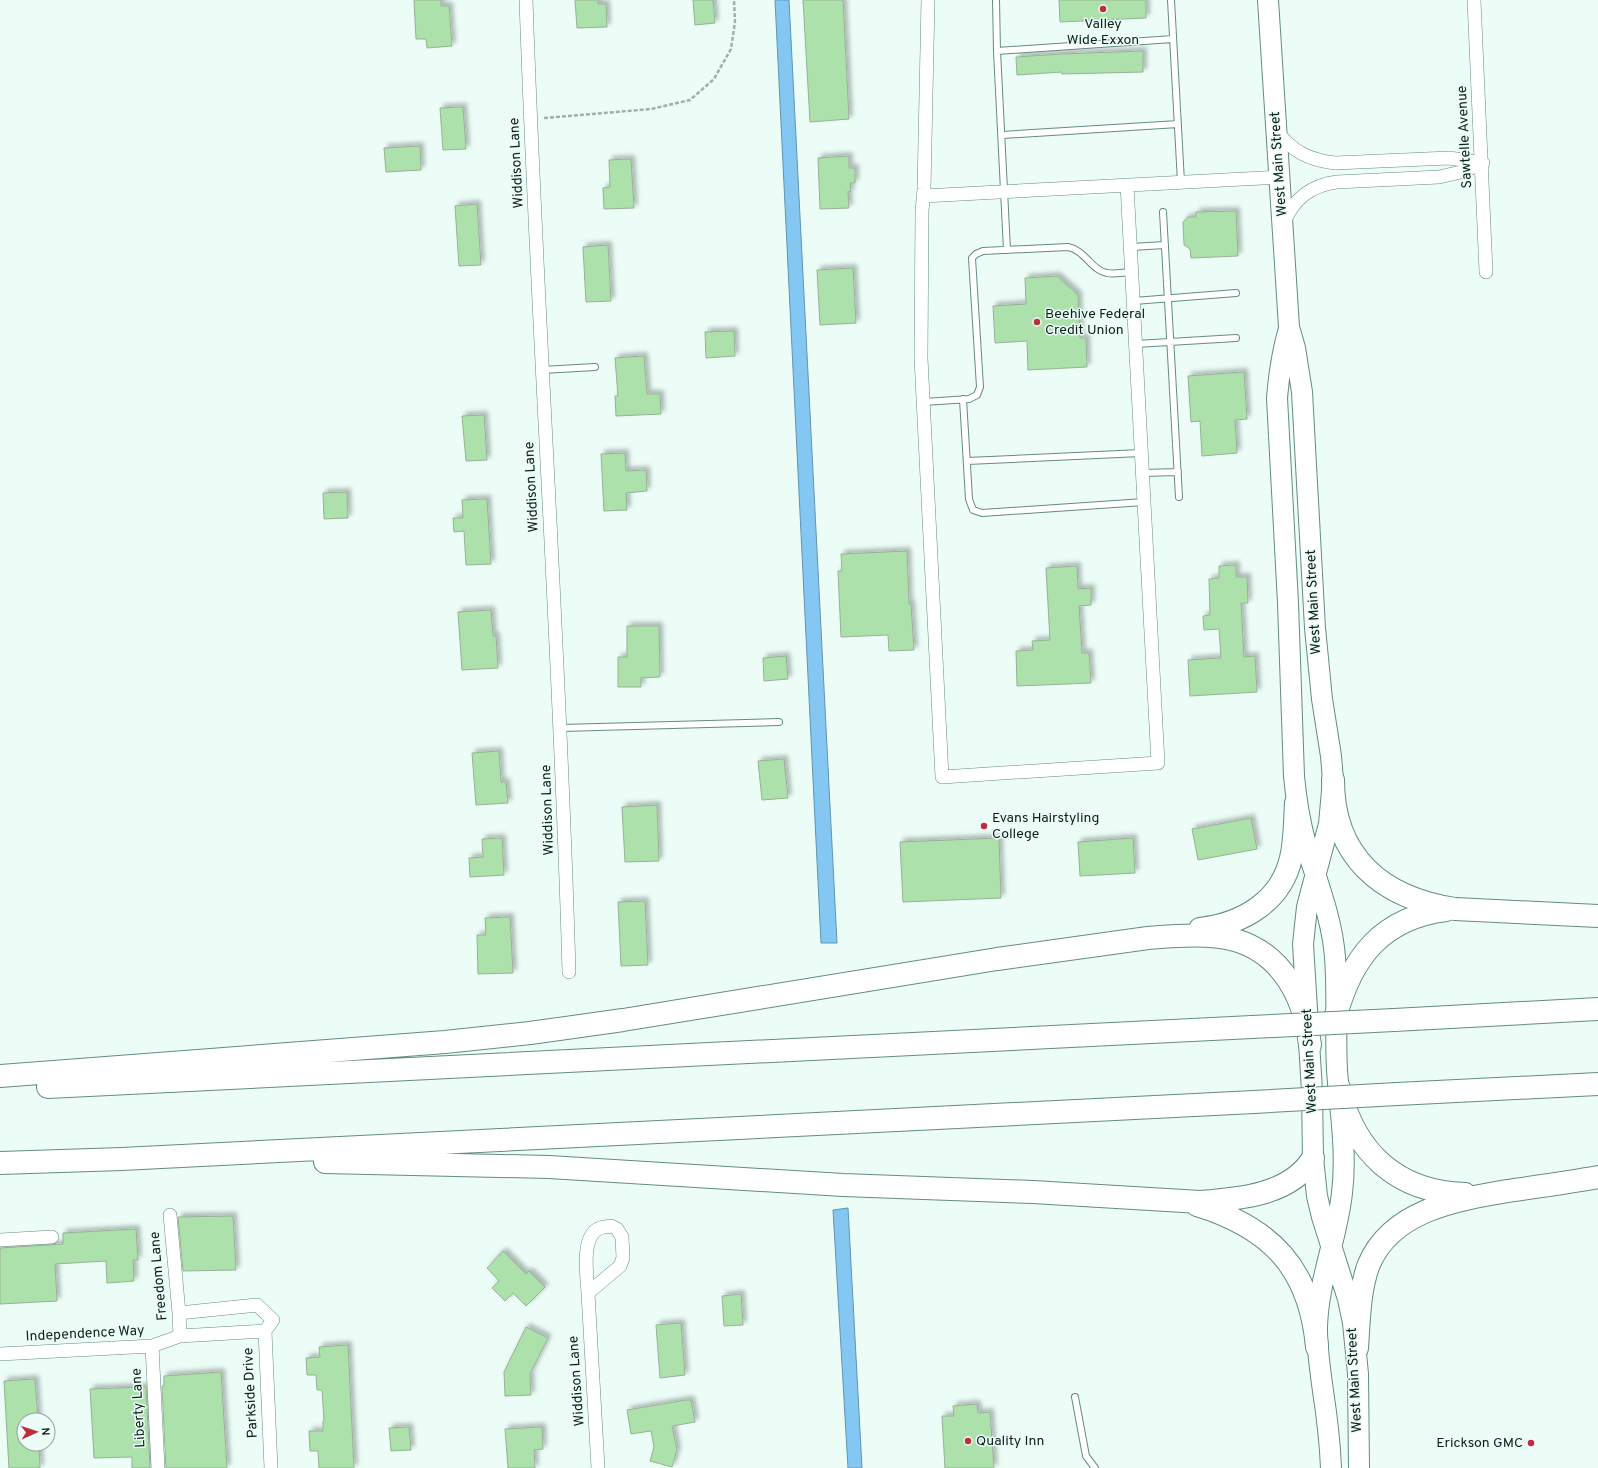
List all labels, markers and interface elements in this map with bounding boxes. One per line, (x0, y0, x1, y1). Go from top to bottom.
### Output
marker: Valley Wide Exxon (1098, 4, 1108, 14)
place label: Valley Wide Exxon (1067, 16, 1139, 49)
street label: Sawtelle Avenue (1454, 85, 1476, 189)
street label: West Main Street (1267, 111, 1291, 217)
street label: Widdison Lane (506, 117, 528, 209)
place label: Beehive Federal Credit Union (1045, 306, 1145, 339)
marker: Beehive Federal Credit Union (1032, 317, 1042, 327)
street label: Widdison Lane (521, 441, 543, 533)
street label: West Main Street (1303, 549, 1325, 655)
street label: Widdison Lane (538, 764, 558, 856)
place label: Evans Hairstyling College (992, 810, 1100, 843)
marker: Evans Hairstyling College (979, 821, 989, 831)
street label: West Main Street (1299, 1008, 1321, 1114)
street label: Freedom Lane (147, 1231, 171, 1321)
street label: Independence Way (25, 1322, 145, 1346)
street label: West Main Street (1344, 1327, 1366, 1433)
street label: Widdison Lane (565, 1335, 589, 1427)
street label: Parkside Drive (240, 1347, 262, 1439)
street label: Liberty Lane (128, 1368, 150, 1448)
north arrow (16, 1412, 56, 1452)
text: N (38, 1427, 52, 1436)
place label: Quality Inn (976, 1433, 1044, 1450)
place label: Erickson GMC (1436, 1435, 1523, 1452)
marker: Quality Inn (963, 1436, 973, 1446)
marker: Erickson GMC (1526, 1438, 1536, 1448)

